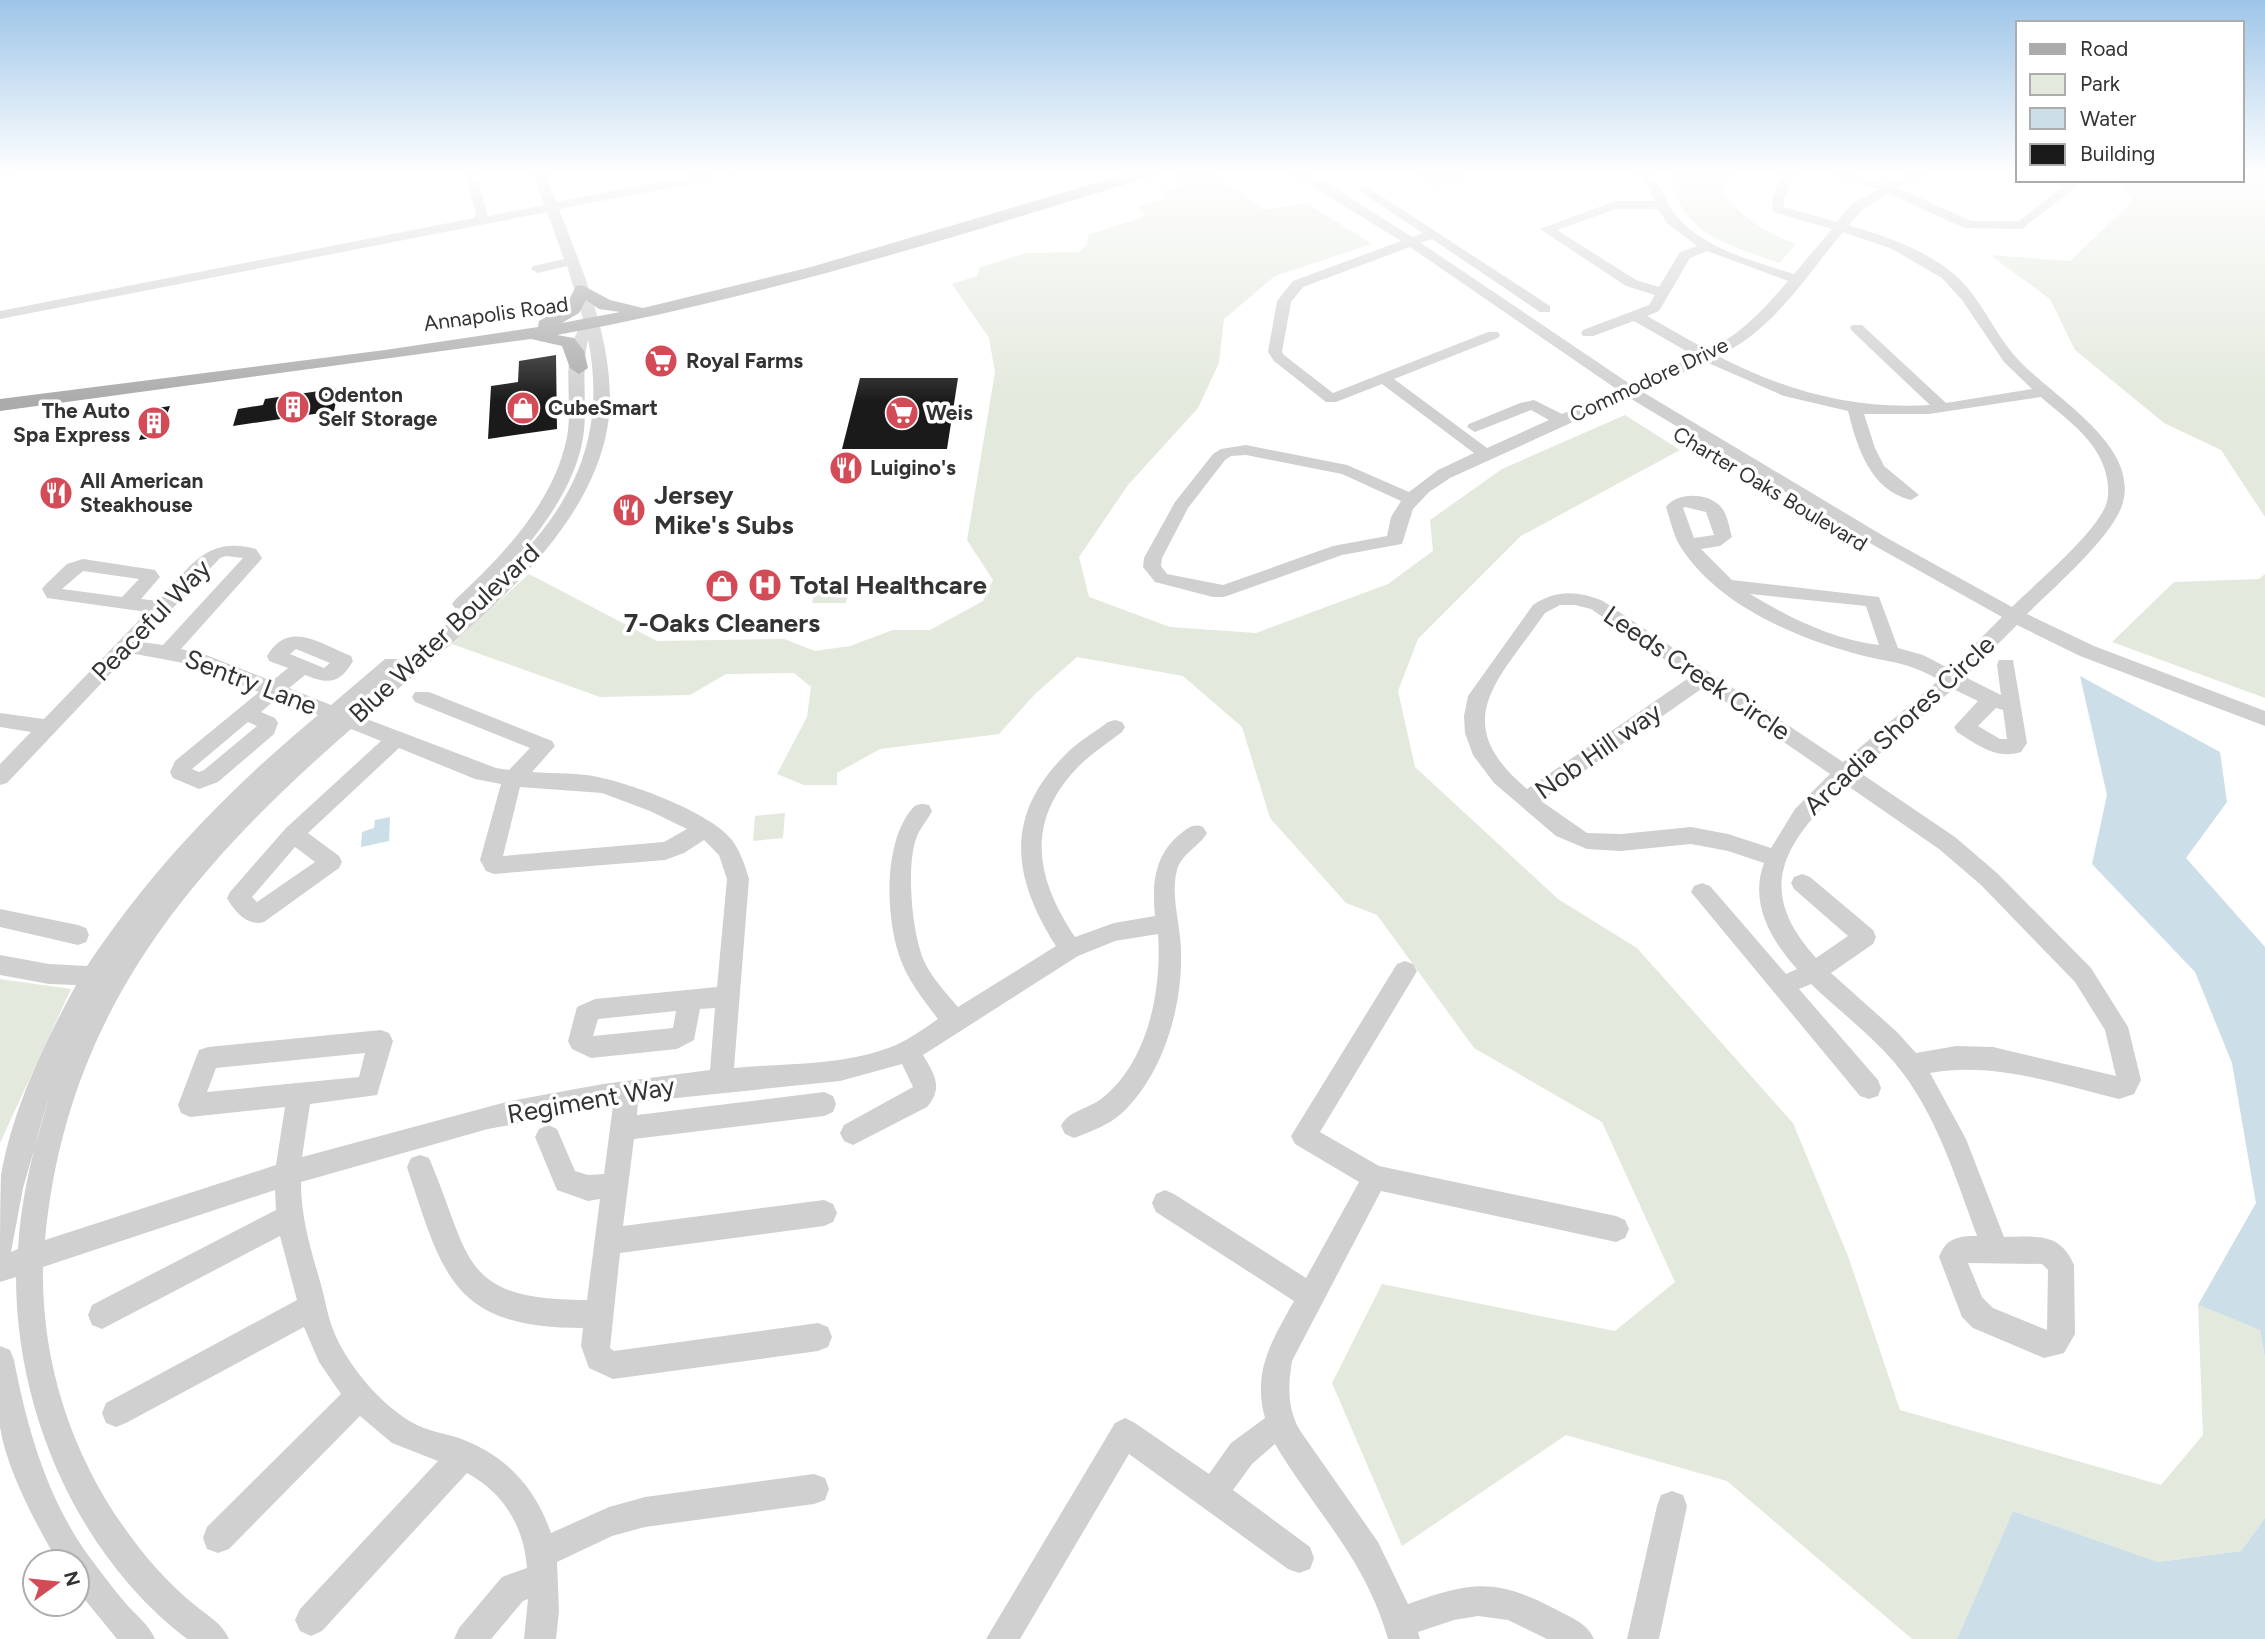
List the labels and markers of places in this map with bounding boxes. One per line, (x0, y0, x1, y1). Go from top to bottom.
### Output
supermarket icon: Royal Farms (642, 342, 680, 380)
place label: Royal Farms (686, 348, 803, 373)
place label: Odenton Self Storage (318, 382, 438, 431)
building icon: Odenton Self Storage (274, 388, 312, 426)
shop icon: CubeSmart (504, 389, 542, 427)
supermarket icon: Weis (883, 394, 921, 432)
place label: CubeSmart (548, 395, 658, 420)
place label: The Auto Spa Express (13, 398, 130, 447)
place label: Weis (926, 400, 973, 425)
building icon: The Auto Spa Express (135, 404, 173, 442)
restaurant icon: Luigino's (827, 449, 865, 487)
place label: Luigino's (870, 455, 956, 480)
place label: All American Steakhouse (80, 468, 203, 517)
restaurant icon: All American Steakhouse (37, 474, 75, 512)
place label: Jersey Mike's Subs (654, 479, 794, 541)
restaurant icon: Jersey Mike's Subs (610, 491, 648, 529)
hospital icon: Total Healthcare (746, 566, 784, 604)
shop icon: 7-Oaks Cleaners (703, 567, 741, 605)
place label: Total Healthcare (790, 569, 987, 601)
place label: 7-Oaks Cleaners (624, 607, 820, 639)

